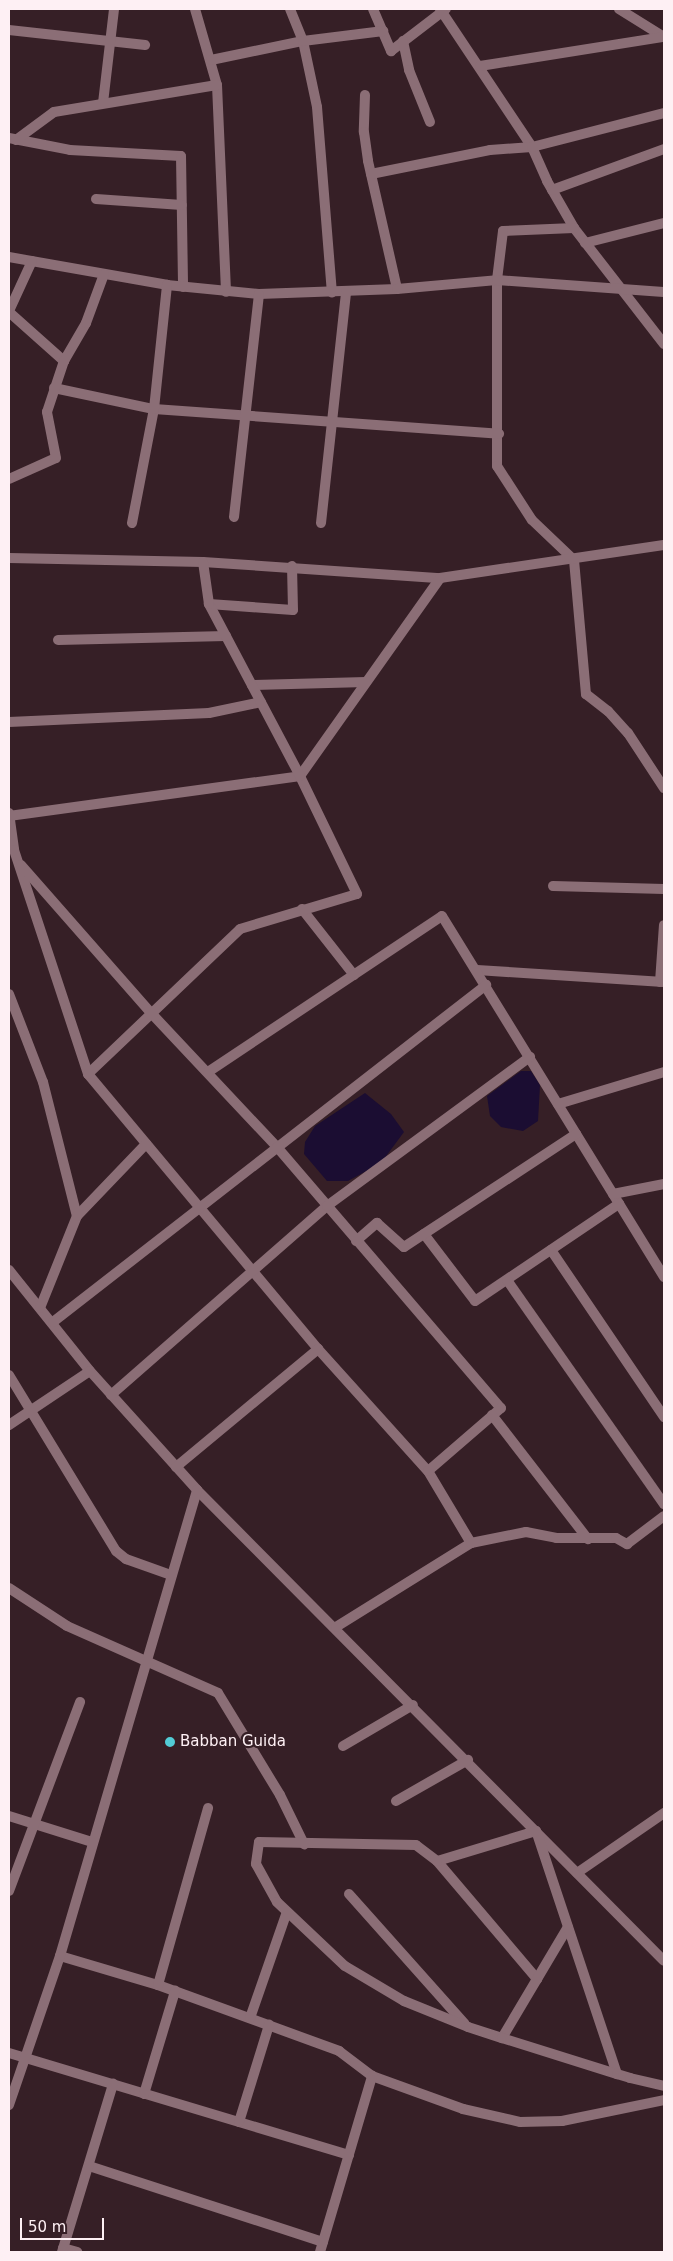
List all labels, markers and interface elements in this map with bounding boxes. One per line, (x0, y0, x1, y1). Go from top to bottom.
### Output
place label: Babban Guida (180, 1733, 286, 1751)
marker: Babban Guida (164, 1736, 176, 1748)
scale bar (22, 2208, 106, 2240)
text: 50 m (28, 2218, 66, 2236)

